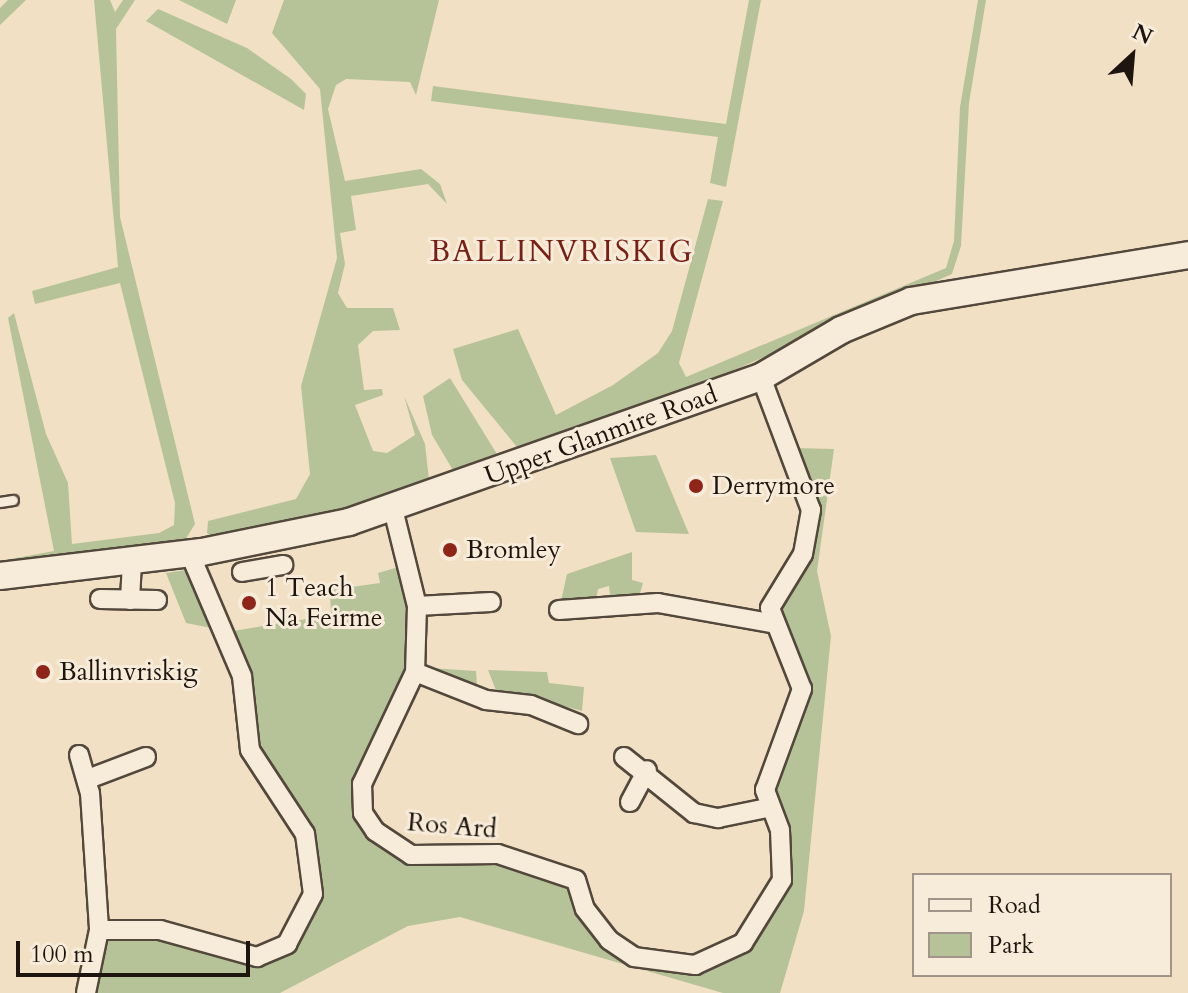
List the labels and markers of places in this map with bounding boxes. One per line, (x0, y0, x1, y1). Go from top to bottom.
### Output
place label: Derrymore (712, 470, 835, 502)
marker: Derrymore (687, 477, 705, 495)
place label: Bromley (466, 534, 561, 566)
marker: Bromley (441, 541, 459, 559)
place label: 1 Teach Na Feirme (265, 572, 383, 634)
marker: 1 Teach Na Feirme (240, 594, 258, 612)
place label: Ballinvriskig (59, 656, 198, 688)
marker: Ballinvriskig (34, 663, 52, 681)

